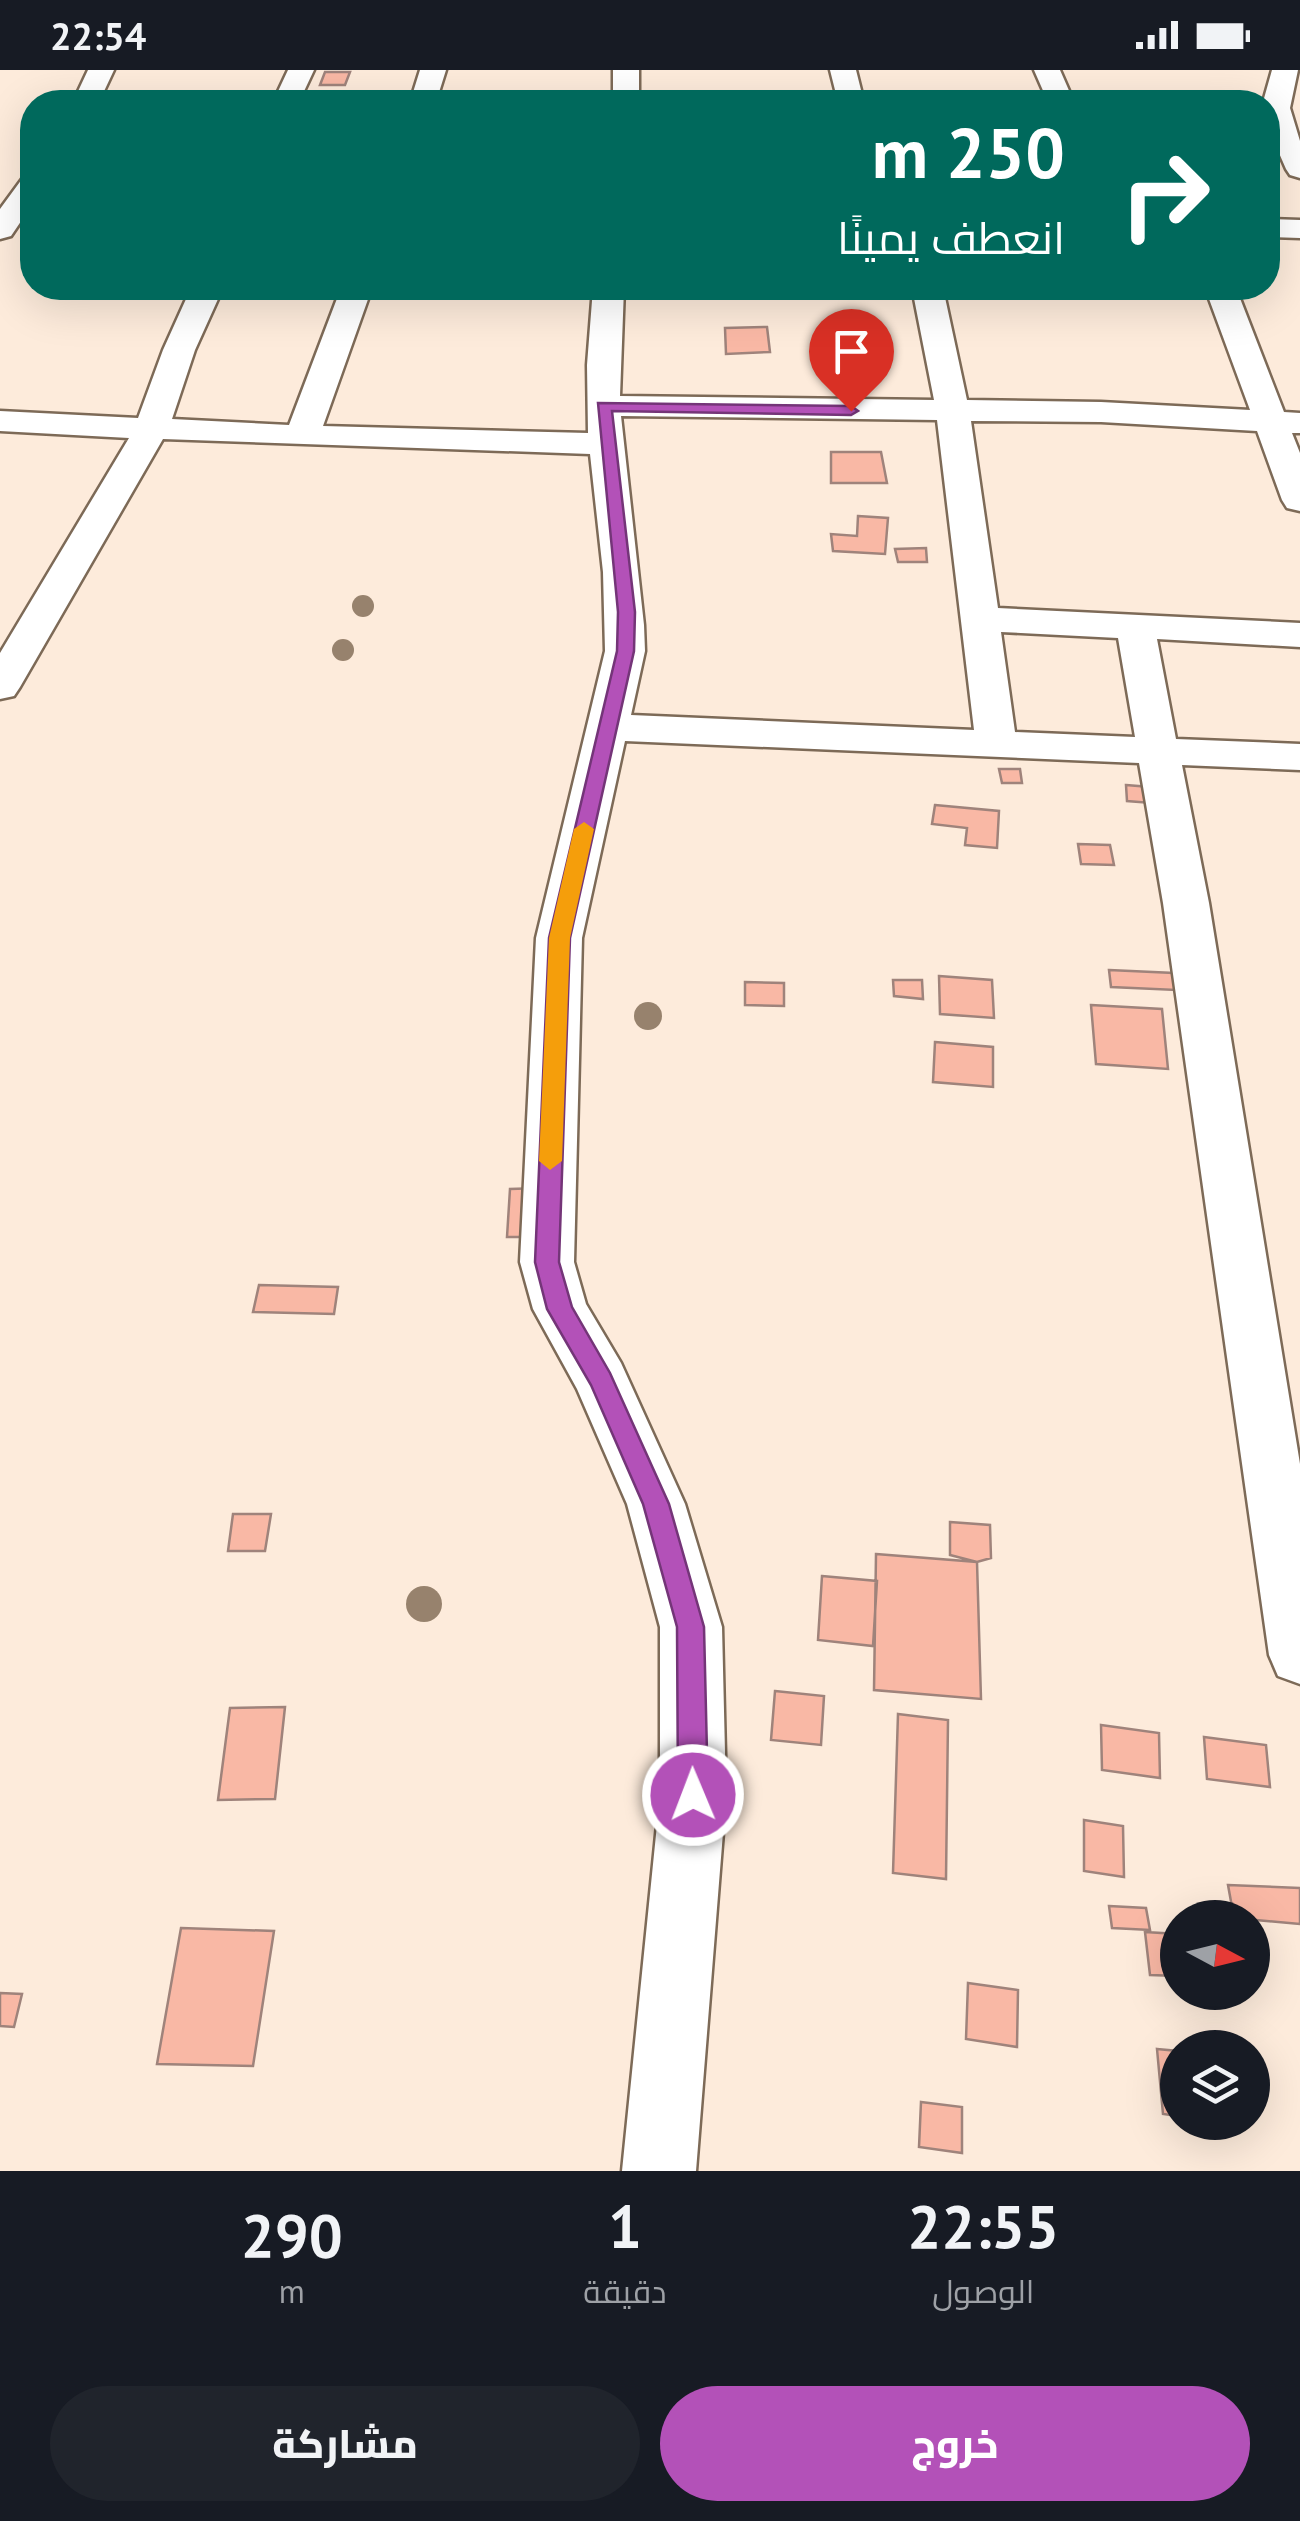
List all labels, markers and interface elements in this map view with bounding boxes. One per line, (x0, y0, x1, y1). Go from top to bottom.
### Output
text: 22:54 (50, 11, 146, 60)
text: 250 m (872, 107, 1065, 197)
icon: right (1100, 130, 1230, 260)
text: انعطف يمينًا (837, 208, 1065, 266)
pin (809, 309, 894, 412)
icon: arrive (824, 324, 879, 379)
position arrow (641, 1743, 745, 1847)
north arrow (1160, 1900, 1270, 2010)
map controls (1160, 1900, 1270, 2140)
button: layers (1160, 2030, 1270, 2140)
text: 1 (608, 2187, 642, 2265)
text: 22:55 (907, 2187, 1059, 2265)
text: 290 (241, 2196, 343, 2274)
text: m (279, 2270, 305, 2312)
text: دقيقة (583, 2270, 667, 2312)
text: الوصول (932, 2270, 1034, 2312)
button: مشاركة (50, 2386, 640, 2501)
button: خروج (660, 2386, 1250, 2501)

